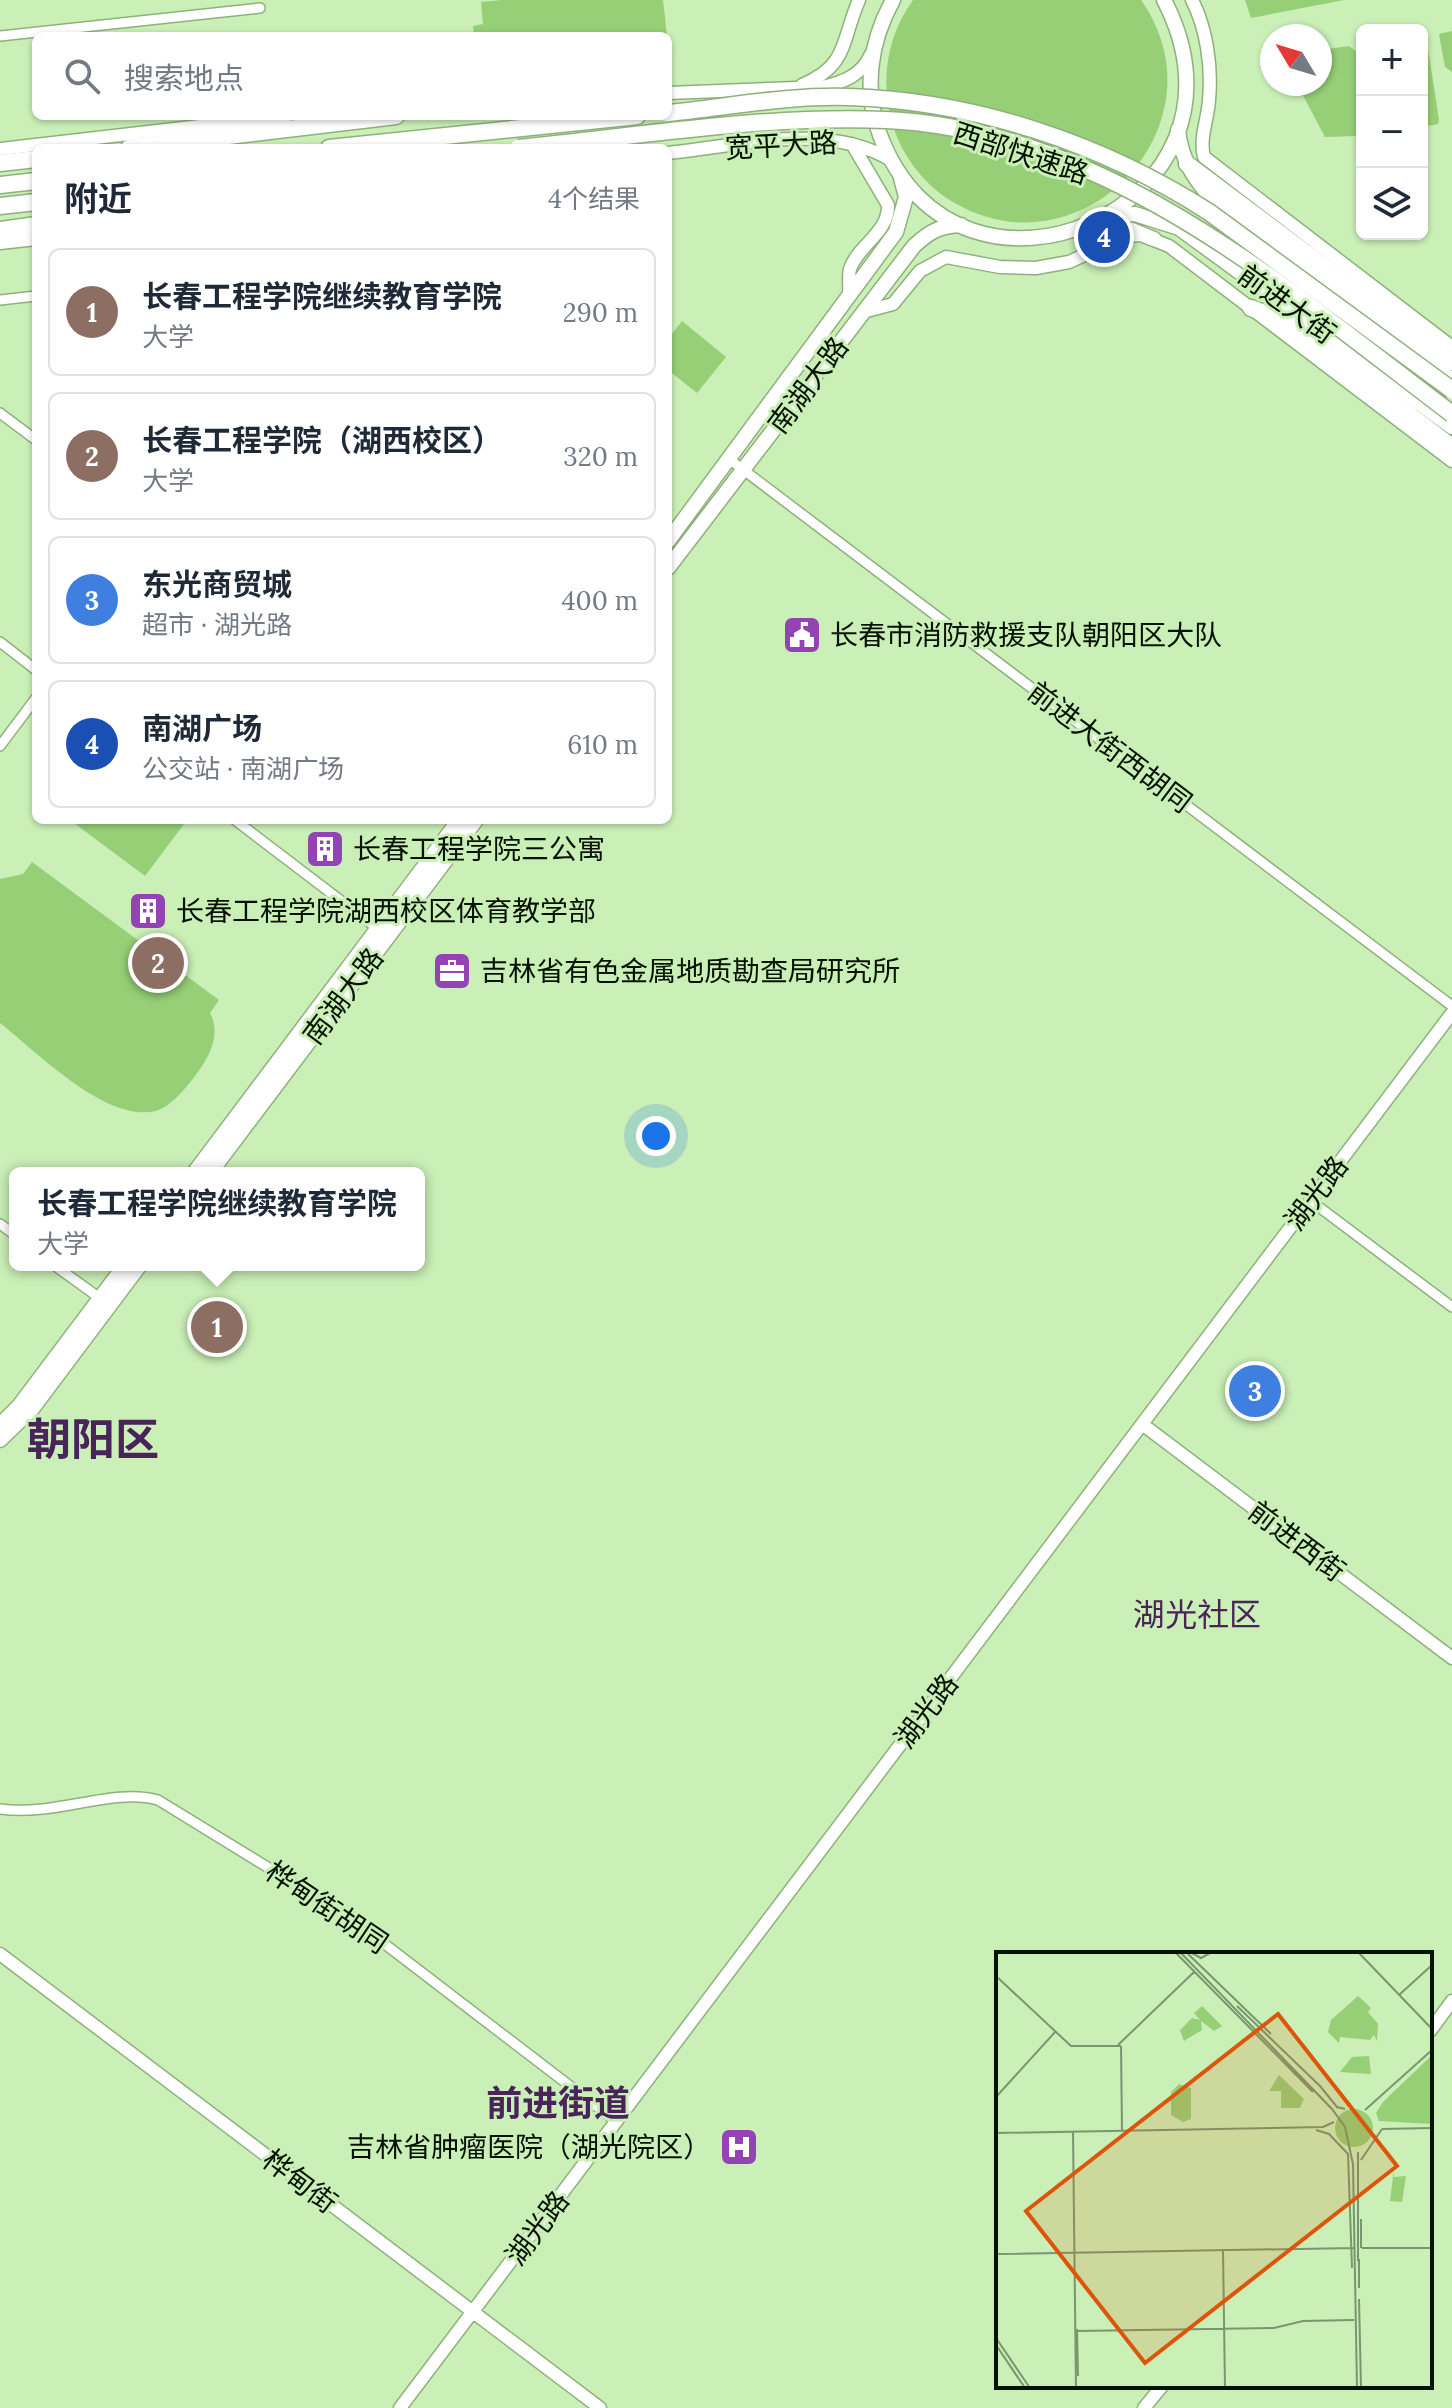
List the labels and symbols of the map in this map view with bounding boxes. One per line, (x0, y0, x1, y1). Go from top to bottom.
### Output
north arrow (1260, 24, 1332, 96)
street label: 西部快速路 (949, 114, 1093, 192)
street label: 宽平大路 (724, 124, 838, 166)
pin: 4 (1078, 207, 1130, 267)
street label: 前进大街 (1231, 257, 1343, 351)
street label: 南湖大路 (760, 329, 856, 441)
public building icon: 长春市消防救援支队朝阳区大队 (781, 614, 823, 656)
place label: 长春市消防救援支队朝阳区大队 (830, 617, 1222, 653)
street label: 前进大街西胡同 (1021, 674, 1199, 820)
building icon: 长春工程学院三公寓 (304, 828, 346, 870)
place label: 长春工程学院三公寓 (353, 831, 605, 867)
building icon: 长春工程学院湖西校区体育教学部 (127, 890, 169, 932)
place label: 长春工程学院湖西校区体育教学部 (176, 893, 596, 929)
pin: 2 (132, 933, 184, 993)
street label: 南湖大路 (295, 940, 391, 1052)
office icon: 吉林省有色金属地质勘查局研究所 (431, 950, 473, 992)
place label: 吉林省有色金属地质勘查局研究所 (480, 953, 900, 989)
your location (636, 1116, 676, 1156)
street label: 湖光路 (1276, 1149, 1356, 1237)
pin: 1 (191, 1297, 243, 1357)
pin: 3 (1229, 1361, 1281, 1421)
district label: 朝阳区 (27, 1411, 159, 1467)
street label: 前进西街 (1241, 1493, 1353, 1589)
district label: 湖光社区 (1133, 1594, 1261, 1635)
street label: 湖光路 (886, 1667, 966, 1755)
street label: 桦甸街胡同 (259, 1853, 395, 1961)
inset map (996, 1952, 1432, 2388)
district label: 前进街道 (486, 2080, 630, 2126)
hospital icon: 吉林省肿瘤医院（湖光院区） (718, 2126, 760, 2168)
place label: 吉林省肿瘤医院（湖光院区） (347, 2129, 711, 2165)
street label: 桦甸街 (256, 2141, 344, 2221)
street label: 湖光路 (497, 2184, 577, 2272)

